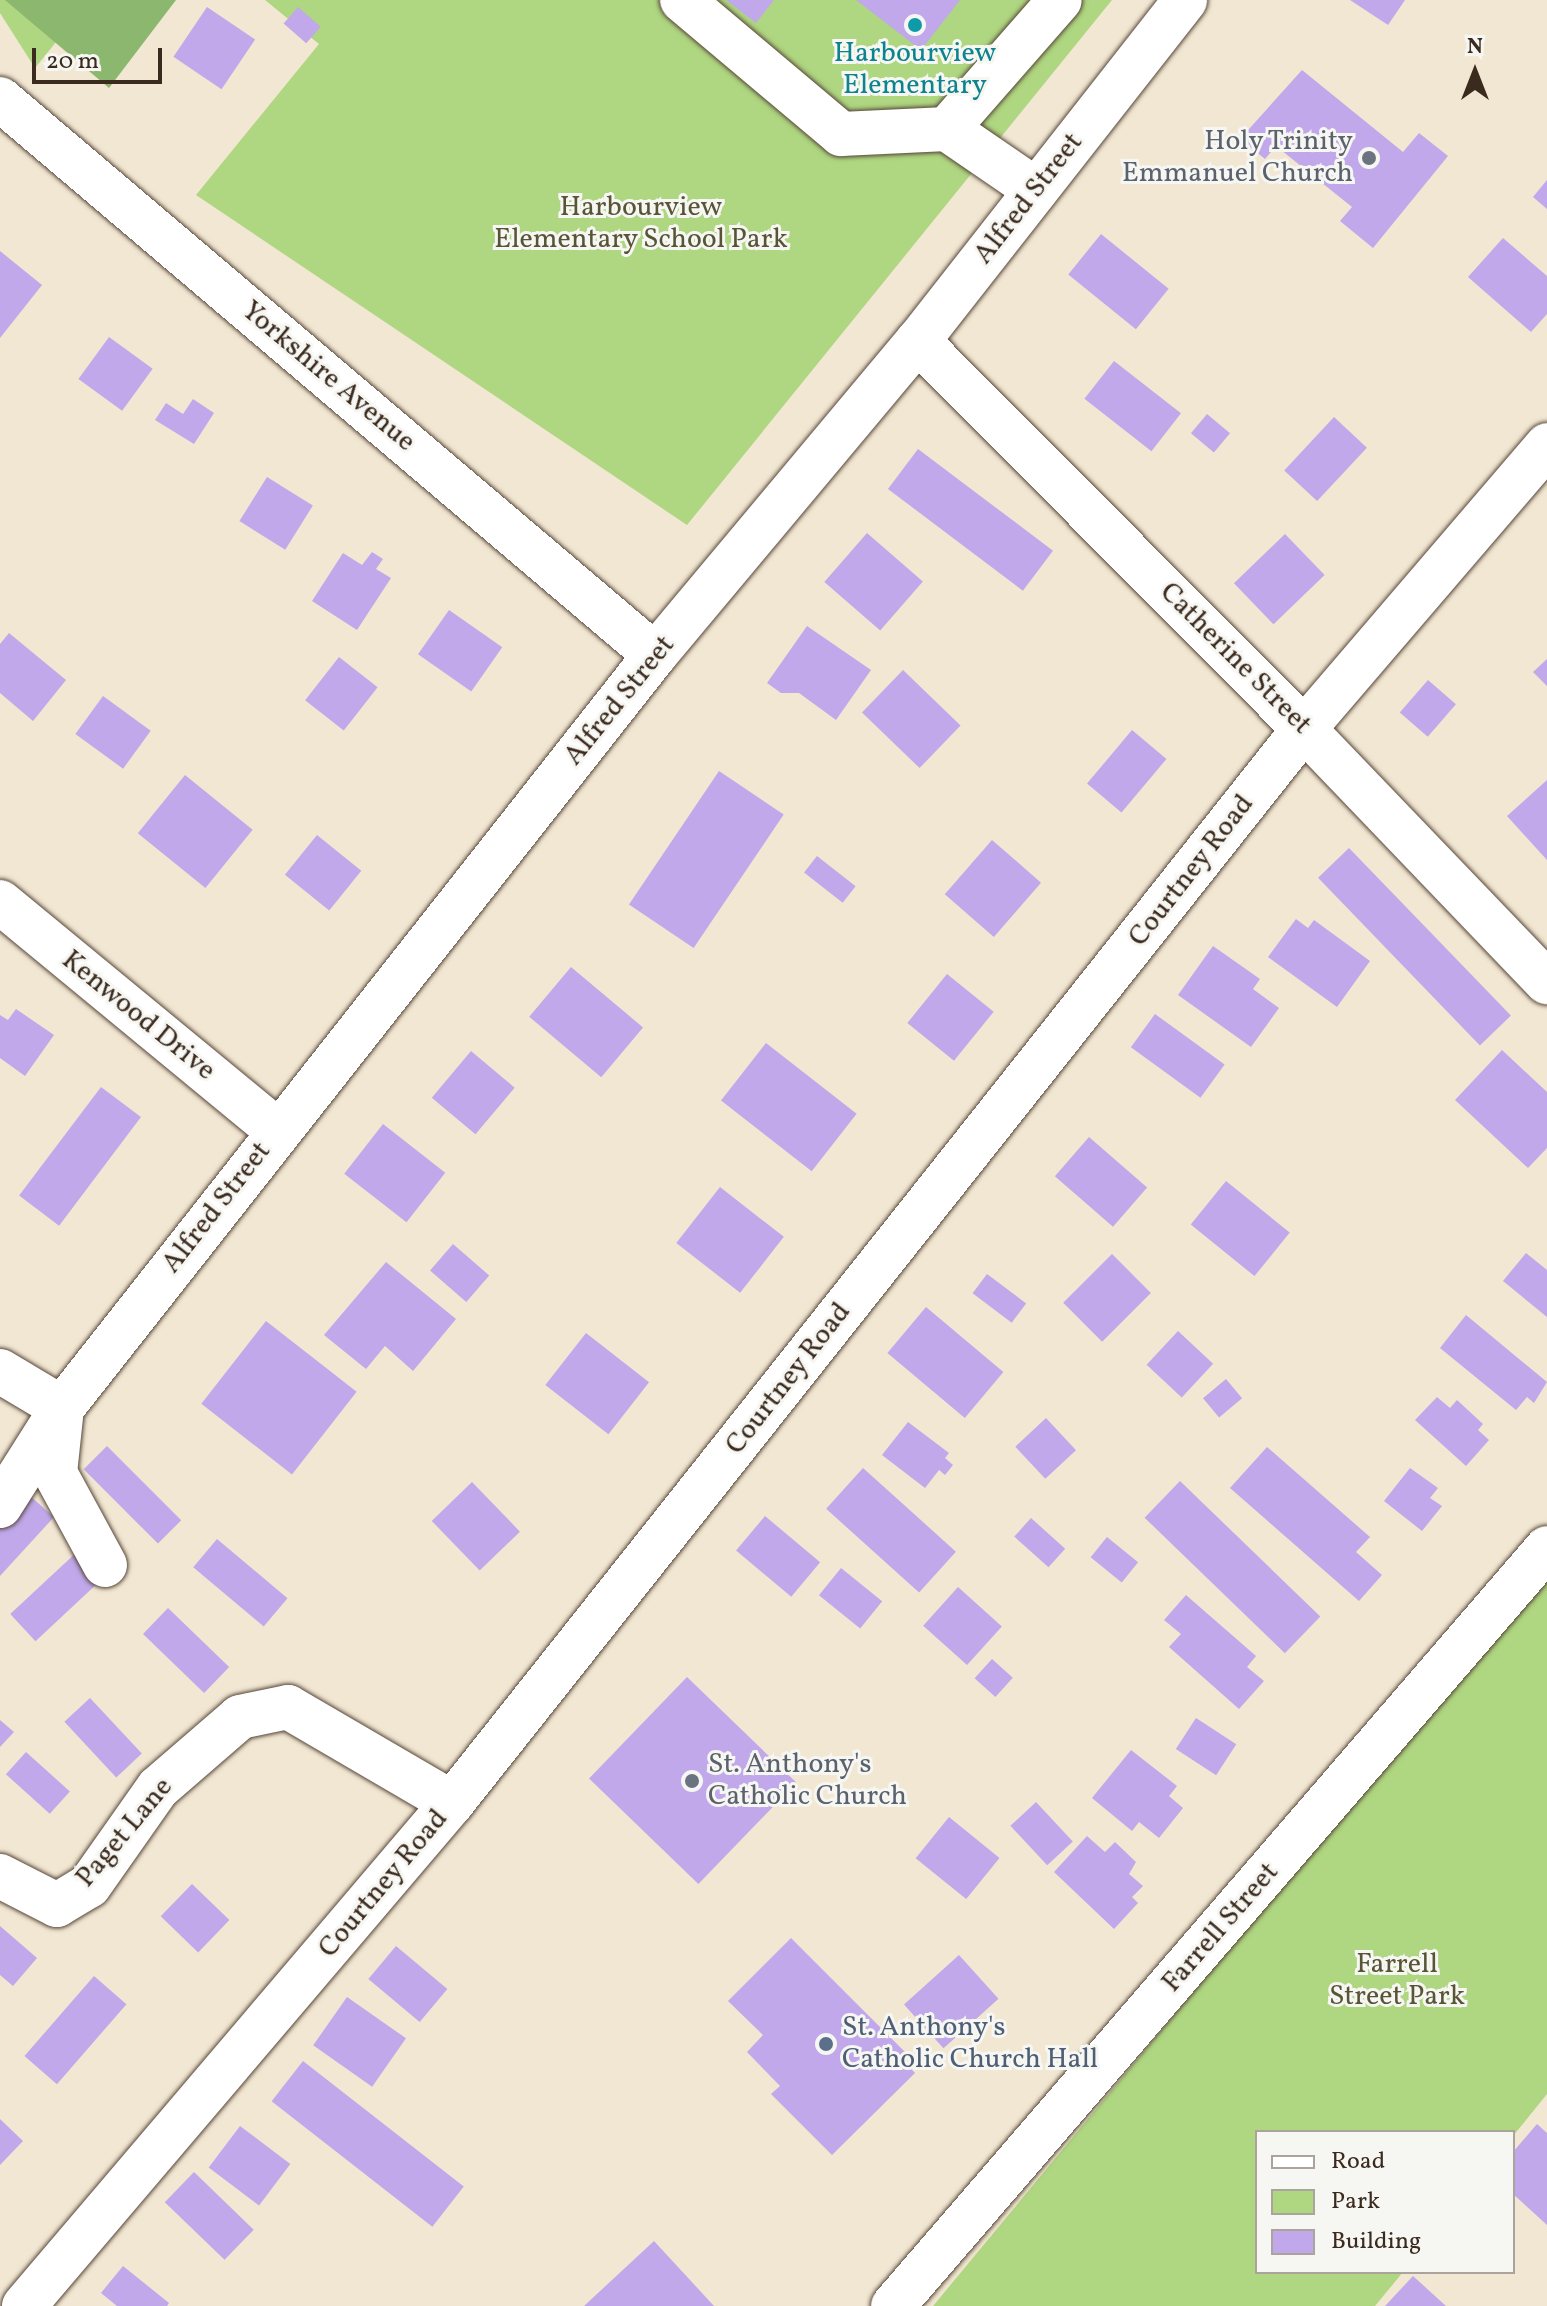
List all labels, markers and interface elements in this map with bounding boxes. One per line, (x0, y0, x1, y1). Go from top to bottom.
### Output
marker: Harbourview Elementary (906, 16, 924, 34)
scale bar (36, 32, 166, 82)
north arrow (1435, 32, 1515, 112)
text: N (1467, 32, 1483, 63)
place label: Harbourview Elementary (834, 37, 996, 103)
text: 20 m (46, 45, 99, 79)
place label: Holy Trinity Emmanuel Church (1122, 125, 1353, 191)
street label: Alfred Street (967, 127, 1091, 271)
marker: Holy Trinity Emmanuel Church (1360, 149, 1378, 167)
park label: Harbourview Elementary School Park (494, 191, 788, 257)
street label: Yorkshire Avenue (234, 295, 422, 459)
street label: Catherine Street (1152, 576, 1318, 742)
street label: Alfred Street (557, 629, 683, 773)
street label: Courtney Road (1122, 788, 1262, 954)
street label: Kenwood Drive (54, 944, 222, 1088)
street label: Alfred Street (155, 1136, 279, 1280)
street label: Courtney Road (719, 1296, 859, 1462)
place label: St. Anthony's Catholic Church (708, 1748, 907, 1814)
street label: Paget Lane (69, 1771, 181, 1895)
marker: St. Anthony's Catholic Church (683, 1772, 701, 1790)
street label: Courtney Road (312, 1803, 456, 1965)
street label: Farrell Street (1156, 1856, 1286, 2000)
park label: Farrell Street Park (1329, 1948, 1465, 2014)
place label: St. Anthony's Catholic Church Hall (842, 2011, 1098, 2077)
marker: St. Anthony's Catholic Church Hall (817, 2035, 835, 2053)
legend (1255, 2130, 1515, 2274)
text: Road (1331, 2145, 1385, 2179)
text: Park (1331, 2185, 1380, 2219)
text: Building (1331, 2225, 1421, 2259)

